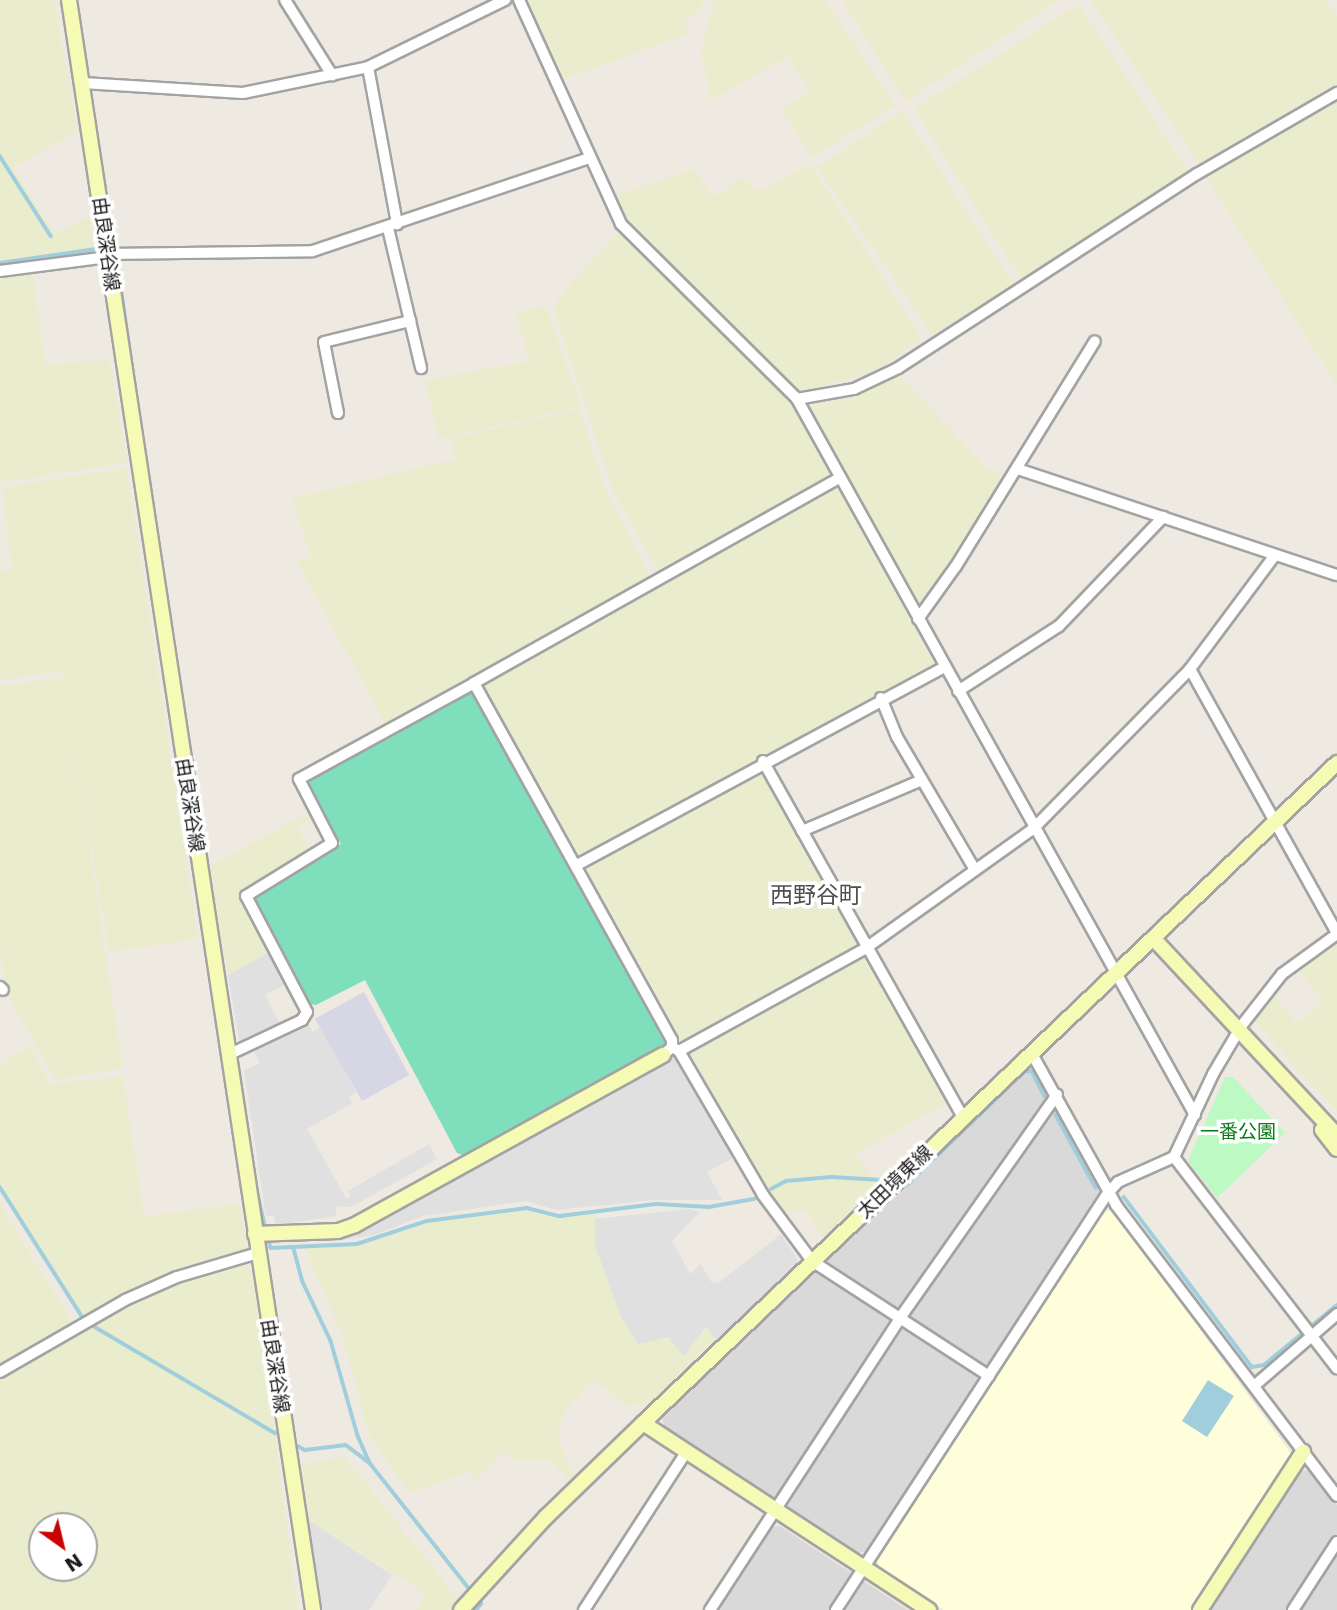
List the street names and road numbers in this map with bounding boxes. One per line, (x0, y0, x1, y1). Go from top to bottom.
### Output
street label: 由良深谷線 (88, 195, 124, 293)
street label: 由良深谷線 (171, 756, 209, 854)
street label: 太田境東線 (853, 1141, 937, 1223)
street label: 由良深谷線 (256, 1317, 294, 1415)

